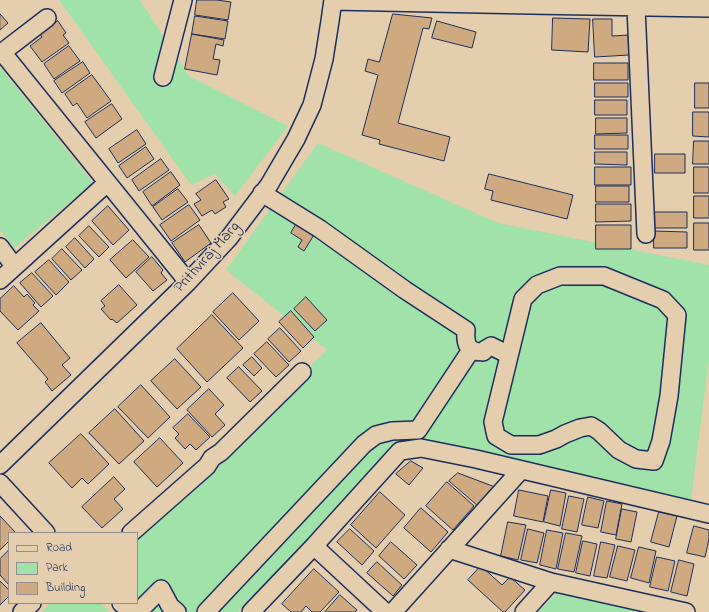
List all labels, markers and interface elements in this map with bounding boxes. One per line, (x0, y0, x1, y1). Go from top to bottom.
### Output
street label: Prithviraj Marg (171, 218, 245, 298)
legend (8, 532, 138, 604)
text: Road (46, 539, 72, 557)
text: Park (46, 559, 68, 577)
text: Building (46, 579, 85, 597)

